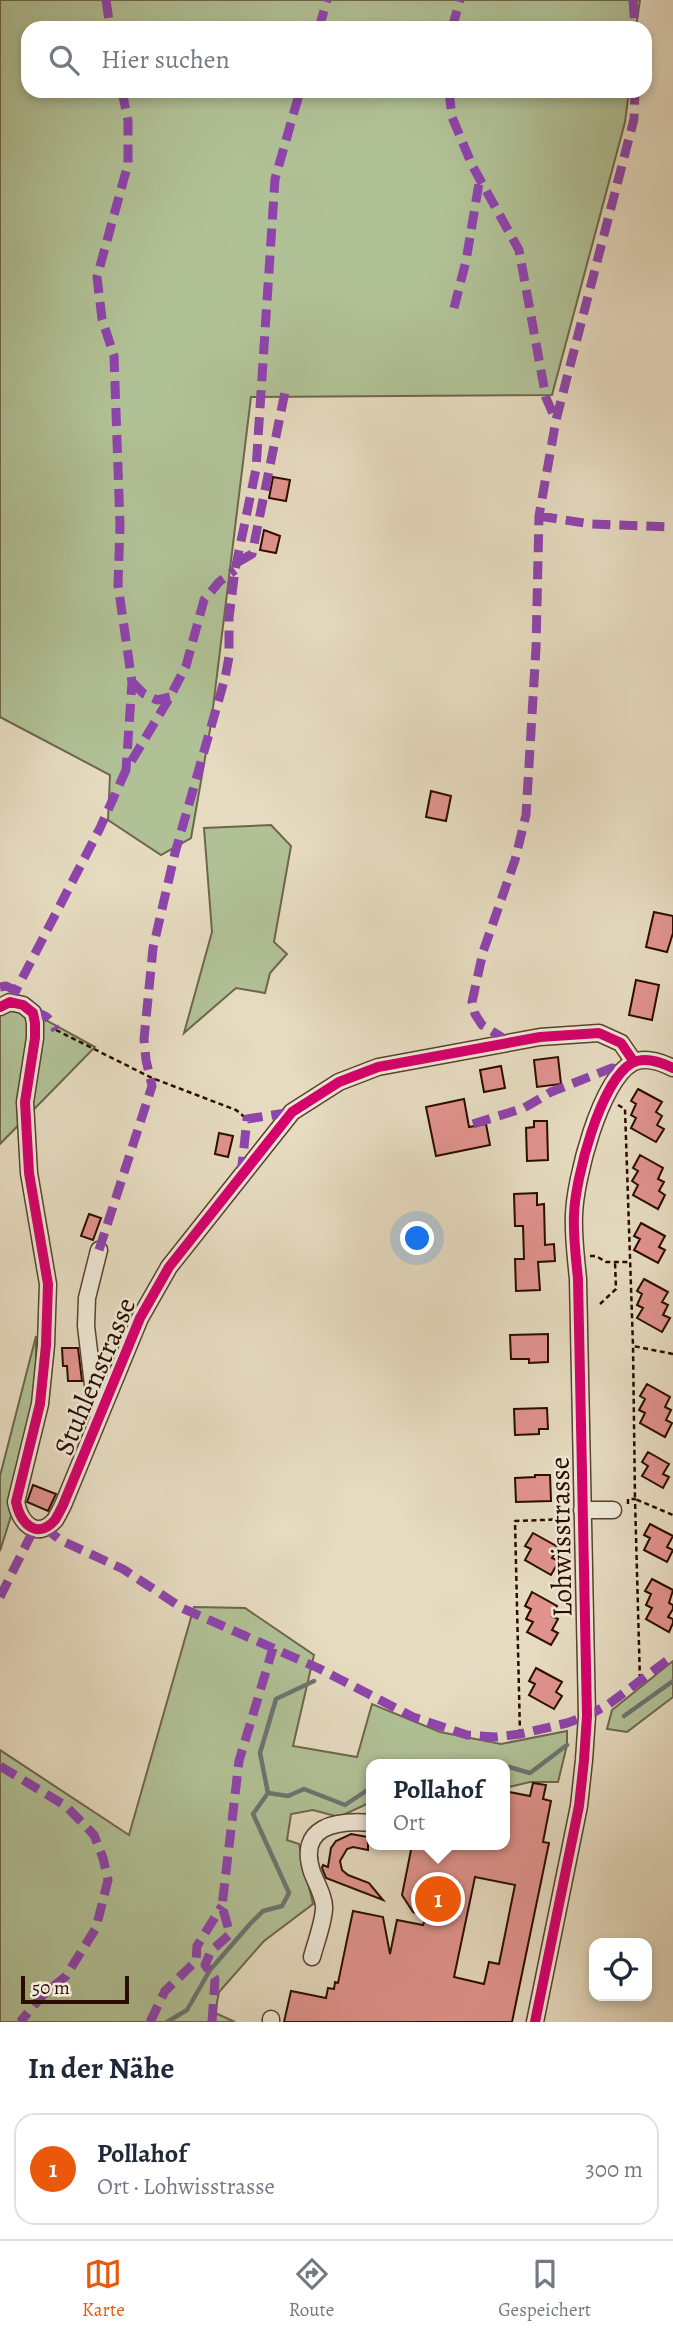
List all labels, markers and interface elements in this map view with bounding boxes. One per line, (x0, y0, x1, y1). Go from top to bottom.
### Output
search box (21, 21, 652, 98)
icon: search (45, 41, 83, 79)
text: Hier suchen (101, 42, 230, 77)
your location (400, 1221, 434, 1255)
street label: Stuhlenstrasse (45, 1292, 145, 1461)
street label: Lohwisstrasse (541, 1456, 581, 1618)
popup (366, 1759, 510, 1850)
text: Pollahof (393, 1772, 483, 1807)
text: Ort (393, 1807, 425, 1838)
pin: 1 (415, 1873, 461, 1925)
map controls (589, 1938, 652, 2001)
button: locate (589, 1938, 652, 2001)
scale bar (21, 1973, 130, 2005)
text: 50 m (32, 1975, 70, 2001)
text: In der Nähe (28, 2048, 174, 2088)
text: Pollahof (97, 2136, 187, 2171)
text: 1 (49, 2154, 57, 2185)
text: 300 m (585, 2154, 643, 2185)
text: Ort · Lohwisstrasse (97, 2171, 275, 2202)
tab: Karte (82, 2255, 125, 2323)
tab: Route (289, 2255, 334, 2323)
tab: Gespeichert (498, 2255, 591, 2323)

